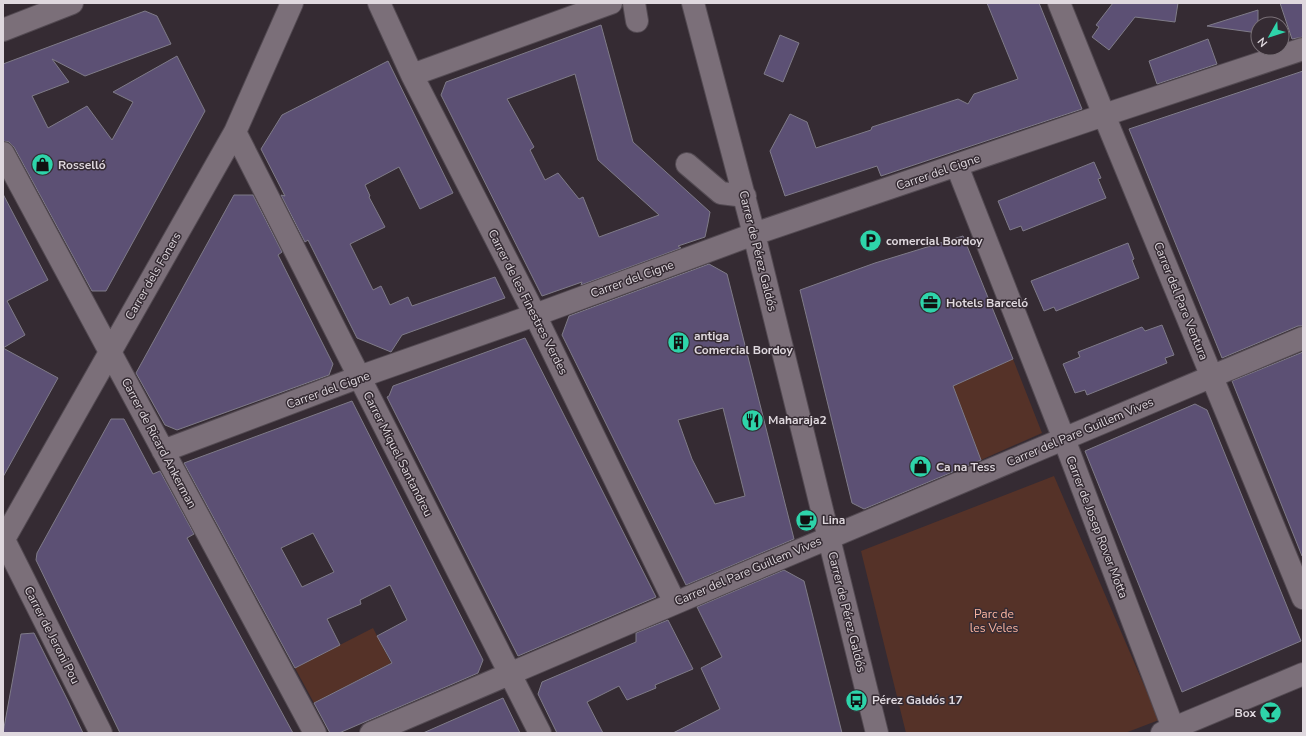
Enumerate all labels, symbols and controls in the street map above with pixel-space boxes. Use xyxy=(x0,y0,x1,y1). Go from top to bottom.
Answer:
north arrow xyxy=(1250,16,1290,56)
text: N xyxy=(1254,34,1271,50)
street label: Carrer del Cigne xyxy=(894,150,982,194)
shop icon: Rosselló xyxy=(29,152,55,178)
place label: Rosselló xyxy=(58,157,106,173)
street label: Carrer de Pérez Galdós xyxy=(735,189,781,313)
street label: Carrer de les Finestres Verdes xyxy=(484,227,572,378)
parking icon: comercial Bordoy xyxy=(858,228,884,254)
street label: Carrer dels Foners xyxy=(121,229,185,323)
place label: comercial Bordoy xyxy=(886,233,983,249)
street label: Carrer del Pare Ventura xyxy=(1150,240,1212,362)
street label: Carrer del Cigne xyxy=(588,256,676,302)
office icon: Hotels Barceló xyxy=(917,290,943,316)
place label: Hotels Barceló xyxy=(946,295,1028,311)
place label: antiga Comercial Bordoy xyxy=(694,328,793,358)
building icon: antiga Comercial Bordoy xyxy=(666,330,692,356)
street label: Carrer del Cigne xyxy=(284,367,372,413)
street label: Carrer de Ricard Ankerman xyxy=(118,375,200,511)
street label: Carrer Miquel Santandreu xyxy=(359,389,437,519)
street label: Carrer del Pare Guillem Vives xyxy=(1004,394,1156,470)
restaurant icon: Maharaja2 xyxy=(739,407,765,433)
place label: Maharaja2 xyxy=(768,412,827,428)
street label: Carrer de Josep Rover Motta xyxy=(1062,453,1132,601)
shop icon: Ca na Tess xyxy=(908,454,934,480)
place label: Ca na Tess xyxy=(936,459,995,475)
cafe icon: Lina xyxy=(794,507,820,533)
place label: Lina xyxy=(822,512,845,528)
street label: Carrer del Pare Guillem Vives xyxy=(672,533,824,609)
street label: Carrer de Pérez Galdós xyxy=(824,550,870,674)
street label: Carrer de Jeroni Pou xyxy=(20,583,84,687)
park label: Parc de les Veles xyxy=(970,606,1018,636)
bus stop icon: Pérez Galdós 17 xyxy=(843,687,869,713)
place label: Pérez Galdós 17 xyxy=(872,692,963,708)
bar icon: Box xyxy=(1258,700,1284,726)
place label: Box xyxy=(1234,705,1256,721)

